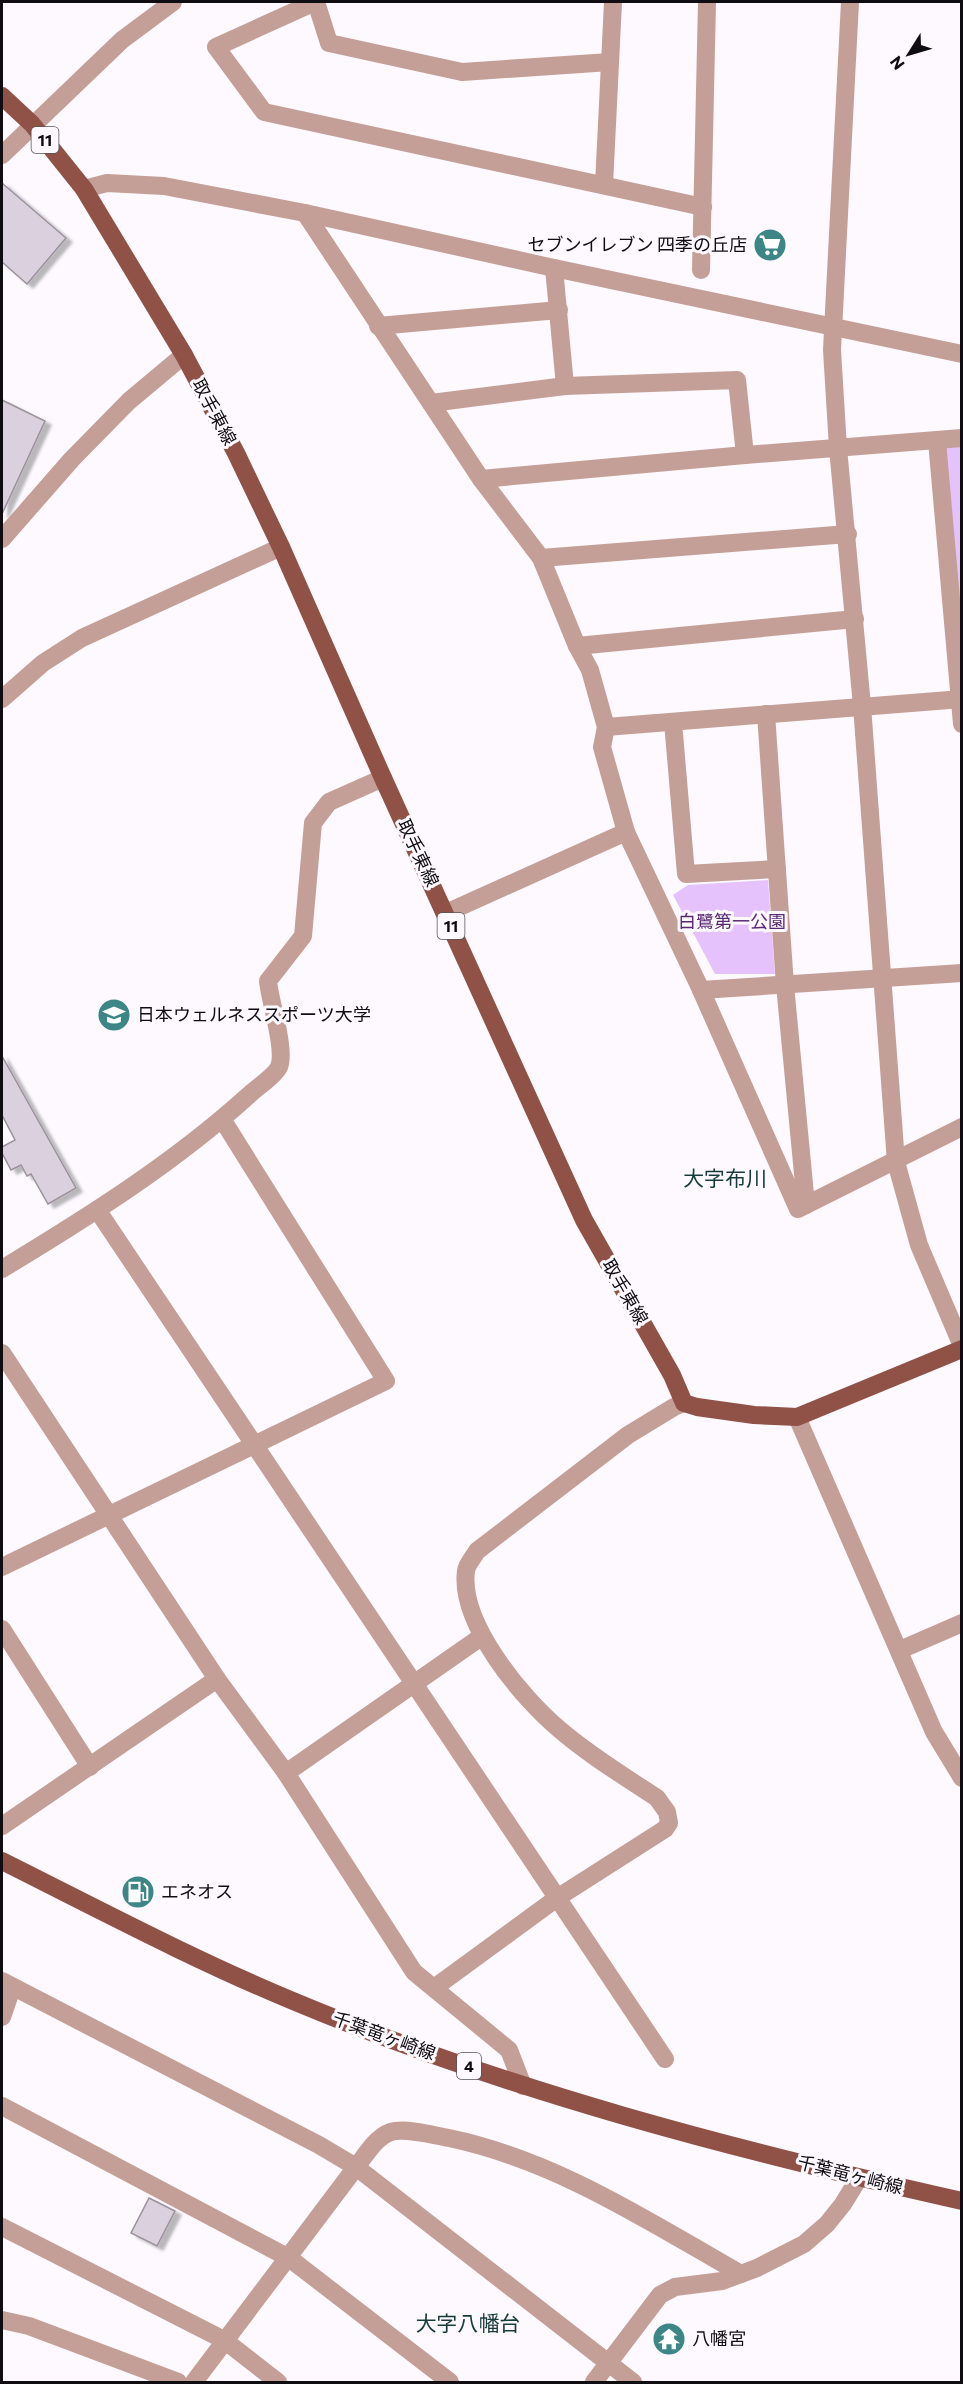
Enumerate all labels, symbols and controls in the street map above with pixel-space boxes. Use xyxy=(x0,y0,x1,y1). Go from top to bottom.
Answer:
north arrow xyxy=(879,24,939,84)
text: N xyxy=(885,53,908,74)
road number: 11 xyxy=(32,127,58,153)
supermarket icon: セブンイレブン 四季の丘店 xyxy=(752,227,788,263)
place label: セブンイレブン 四季の丘店 xyxy=(528,233,747,255)
street label: 取手東線 xyxy=(188,375,241,448)
street label: 取手東線 xyxy=(394,815,444,890)
park label: 白鷺第一公園 xyxy=(678,910,786,932)
road number: 11 xyxy=(438,913,464,939)
school or university icon: 日本ウェルネススポーツ大学 xyxy=(96,997,132,1033)
place label: 日本ウェルネススポーツ大学 xyxy=(137,1003,371,1025)
district label: 大字布川 xyxy=(683,1165,767,1190)
street label: 取手東線 xyxy=(598,1255,653,1328)
fuel station icon: エネオス xyxy=(120,1874,156,1910)
place label: エネオス xyxy=(161,1880,233,1902)
street label: 千葉竜ヶ崎線 xyxy=(330,2006,439,2064)
road number: 4 xyxy=(457,2053,481,2079)
street label: 千葉竜ヶ崎線 xyxy=(795,2150,905,2198)
district label: 大字八幡台 xyxy=(416,2310,521,2335)
temple icon: 八幡宮 xyxy=(651,2321,687,2357)
place label: 八幡宮 xyxy=(692,2327,746,2349)

